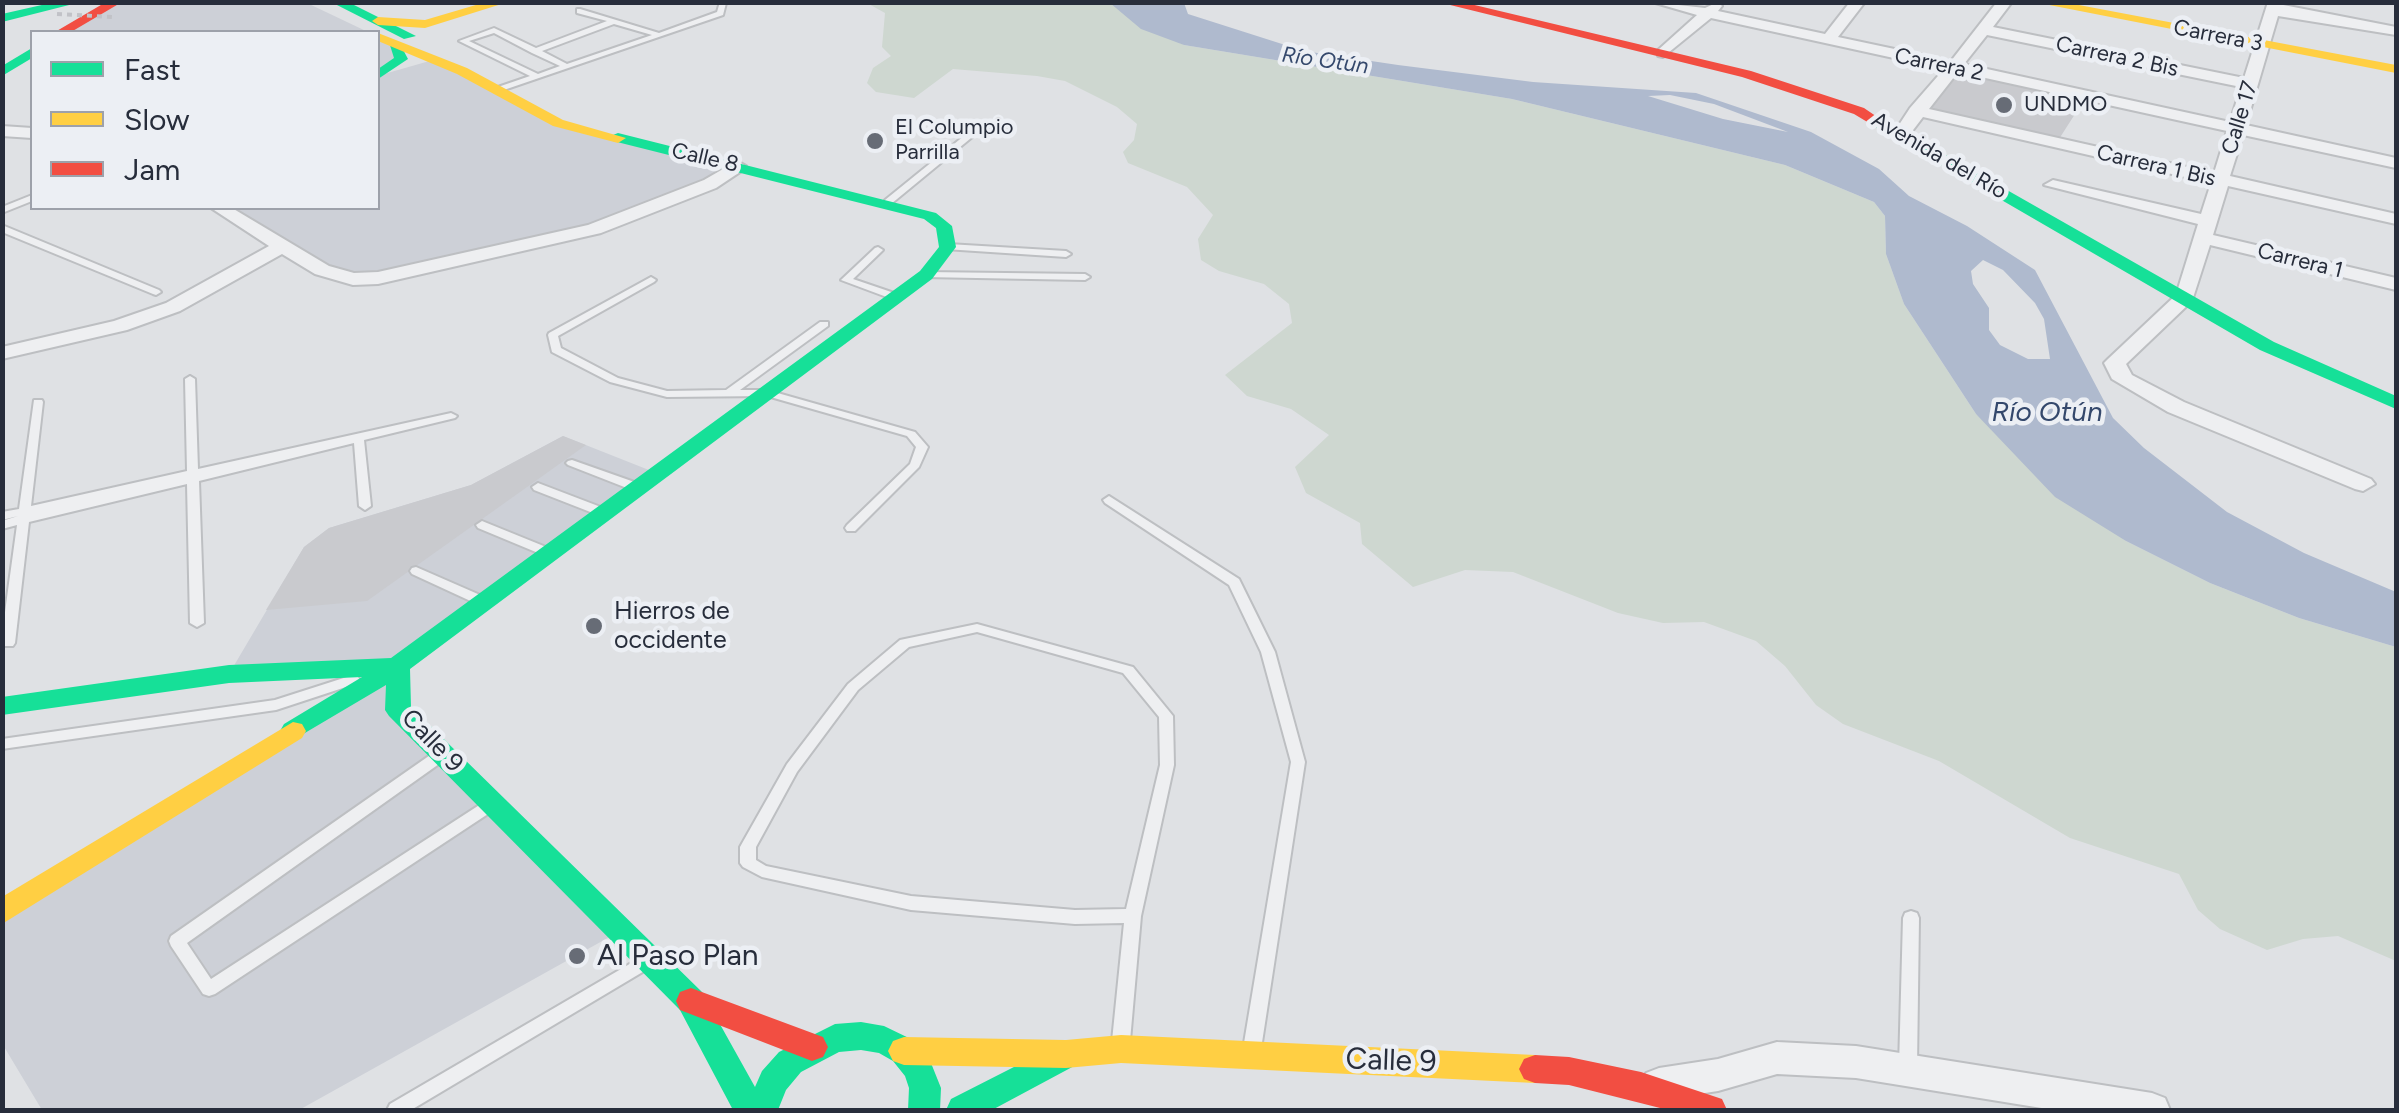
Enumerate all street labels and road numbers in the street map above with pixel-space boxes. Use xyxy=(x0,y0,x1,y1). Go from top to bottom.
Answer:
street label: Carrera 3 xyxy=(2171,14,2265,58)
street label: Carrera 2 Bis xyxy=(2053,31,2181,83)
street label: Carrera 2 xyxy=(1892,43,1986,87)
street label: Calle 17 xyxy=(2216,78,2264,158)
street label: Avenida del Río xyxy=(1867,107,2011,205)
street label: Calle 8 xyxy=(669,138,741,178)
street label: Carrera 1 Bis xyxy=(2094,139,2218,193)
street label: Carrera 1 xyxy=(2255,238,2345,284)
street label: Calle 9 xyxy=(395,703,469,779)
street label: Calle 9 xyxy=(1345,1041,1437,1081)

